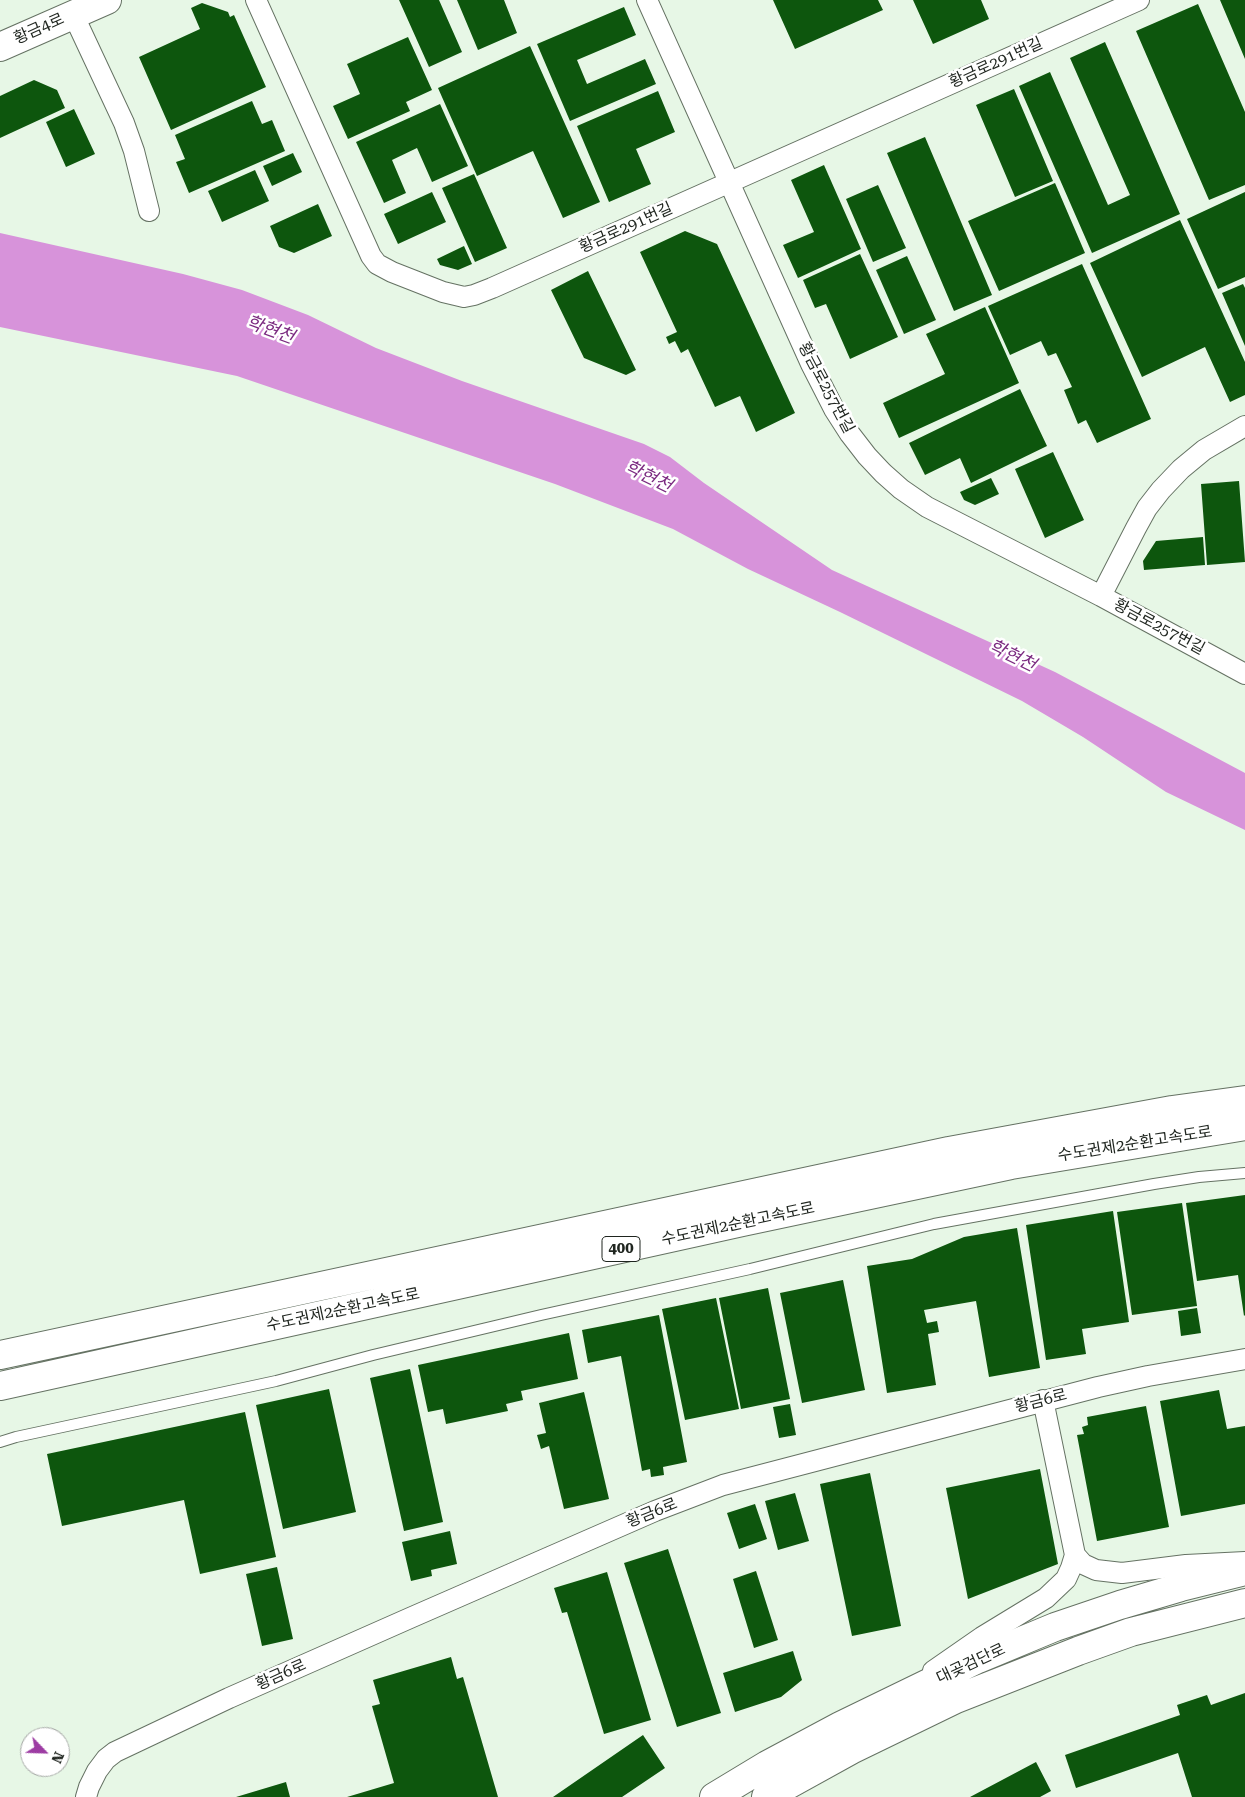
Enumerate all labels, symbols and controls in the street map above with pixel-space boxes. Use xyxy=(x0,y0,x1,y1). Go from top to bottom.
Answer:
street label: 황금4로 xyxy=(11,9,67,49)
street label: 황금로291번길 xyxy=(946,34,1046,92)
street label: 황금로291번길 xyxy=(576,199,676,257)
water label: 학현천 xyxy=(243,311,297,349)
street label: 황금로257번길 xyxy=(794,339,858,437)
water label: 학현천 xyxy=(621,456,675,498)
street label: 황금로257번길 xyxy=(1110,595,1208,659)
water label: 학현천 xyxy=(985,635,1039,677)
street label: 수도권제2순환고속도로 xyxy=(1056,1122,1214,1166)
street label: 수도권제2순환고속도로 xyxy=(660,1198,816,1250)
road number: 400 xyxy=(602,1236,640,1262)
street label: 수도권제2순환고속도로 xyxy=(265,1284,421,1336)
street label: 황금6로 xyxy=(1013,1385,1069,1417)
street label: 황금6로 xyxy=(624,1494,680,1532)
street label: 대곶검단로 xyxy=(934,1640,1008,1688)
street label: 황금6로 xyxy=(253,1655,309,1695)
north arrow xyxy=(20,1727,70,1777)
text: N xyxy=(48,1750,67,1766)

